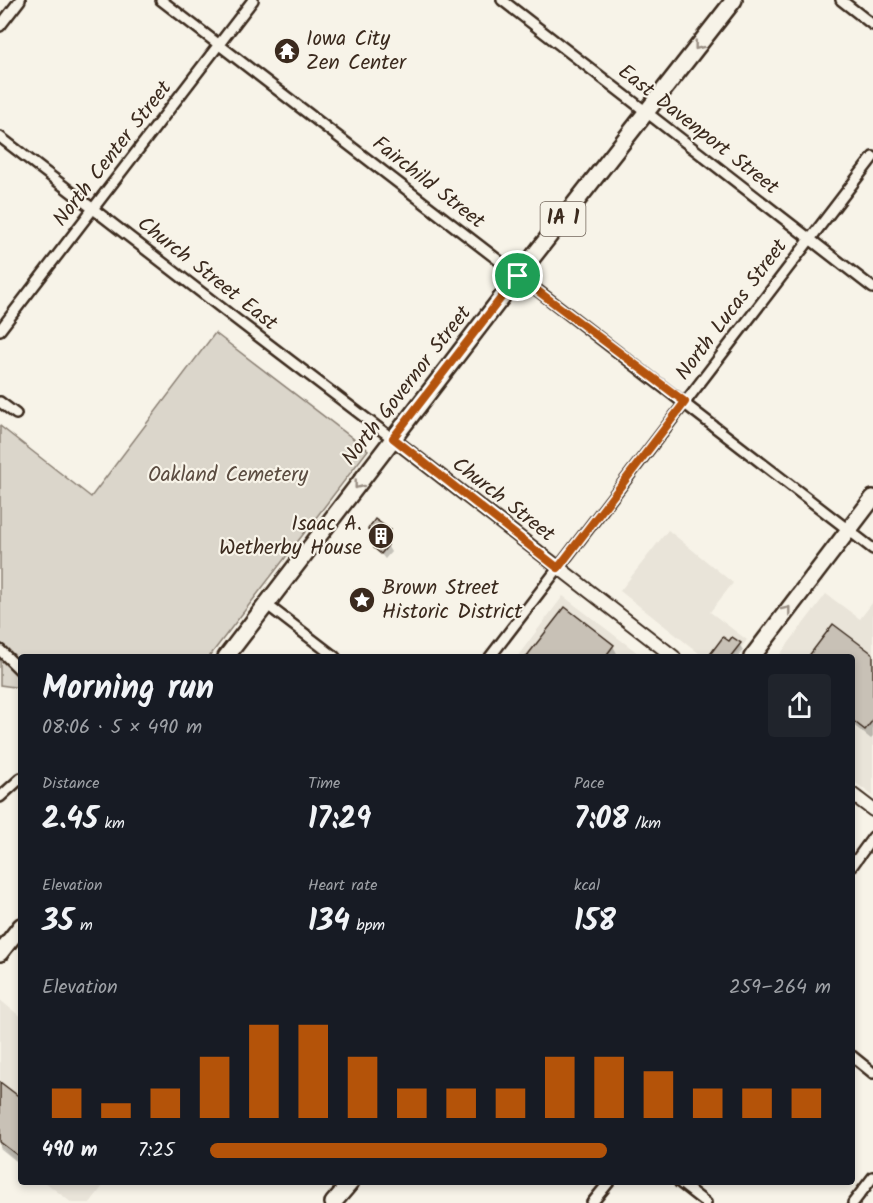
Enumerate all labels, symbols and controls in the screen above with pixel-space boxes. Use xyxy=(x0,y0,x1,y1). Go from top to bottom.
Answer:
place label: Iowa City Zen Center xyxy=(306,23,407,80)
temple icon: Iowa City Zen Center xyxy=(272,36,302,66)
one-way arrow xyxy=(694,40,705,51)
street label: East Davenport Street xyxy=(610,56,786,204)
street label: North Center Street xyxy=(45,73,181,234)
street label: Fairchild Street xyxy=(364,128,492,238)
road number: IA 1 xyxy=(540,202,586,236)
street label: Church Street East xyxy=(130,208,285,340)
street label: North Lucas Street xyxy=(668,232,797,388)
pin xyxy=(492,250,543,301)
icon: arrive xyxy=(501,259,534,292)
street label: North Governor Street xyxy=(334,298,481,473)
street label: Church Street xyxy=(444,449,562,551)
park label: Oakland Cemetery xyxy=(148,459,308,492)
one-way arrow xyxy=(354,478,365,489)
place label: Isaac A. Wetherby House xyxy=(219,508,363,565)
building icon: Isaac A. Wetherby House xyxy=(366,521,396,551)
place label: Brown Street Historic District xyxy=(382,572,523,629)
place icon: Brown Street Historic District xyxy=(347,585,377,615)
one-way arrow xyxy=(780,606,791,617)
text: Morning run xyxy=(42,663,214,716)
button: share xyxy=(768,674,831,737)
text: 08:06 · 5 × 490 m xyxy=(42,712,202,744)
text: Distance xyxy=(42,771,100,796)
text: Time xyxy=(308,771,340,796)
text: Pace xyxy=(574,771,605,796)
text: 2.45 xyxy=(42,796,98,844)
text: 17:29 xyxy=(308,796,371,844)
text: 7:08 xyxy=(574,796,629,844)
text: km xyxy=(98,811,125,836)
text: /km xyxy=(629,811,661,836)
text: Elevation xyxy=(42,873,103,898)
text: Heart rate xyxy=(308,873,378,898)
text: kcal xyxy=(574,873,600,898)
text: 35 xyxy=(42,898,74,946)
text: 134 xyxy=(308,898,350,946)
text: 158 xyxy=(574,898,616,946)
text: m xyxy=(74,913,93,938)
text: bpm xyxy=(350,913,385,938)
text: Elevation xyxy=(42,972,118,1004)
text: 259–264 m xyxy=(729,972,831,1004)
text: 490 m xyxy=(42,1135,97,1167)
text: 7:25 xyxy=(138,1135,175,1167)

